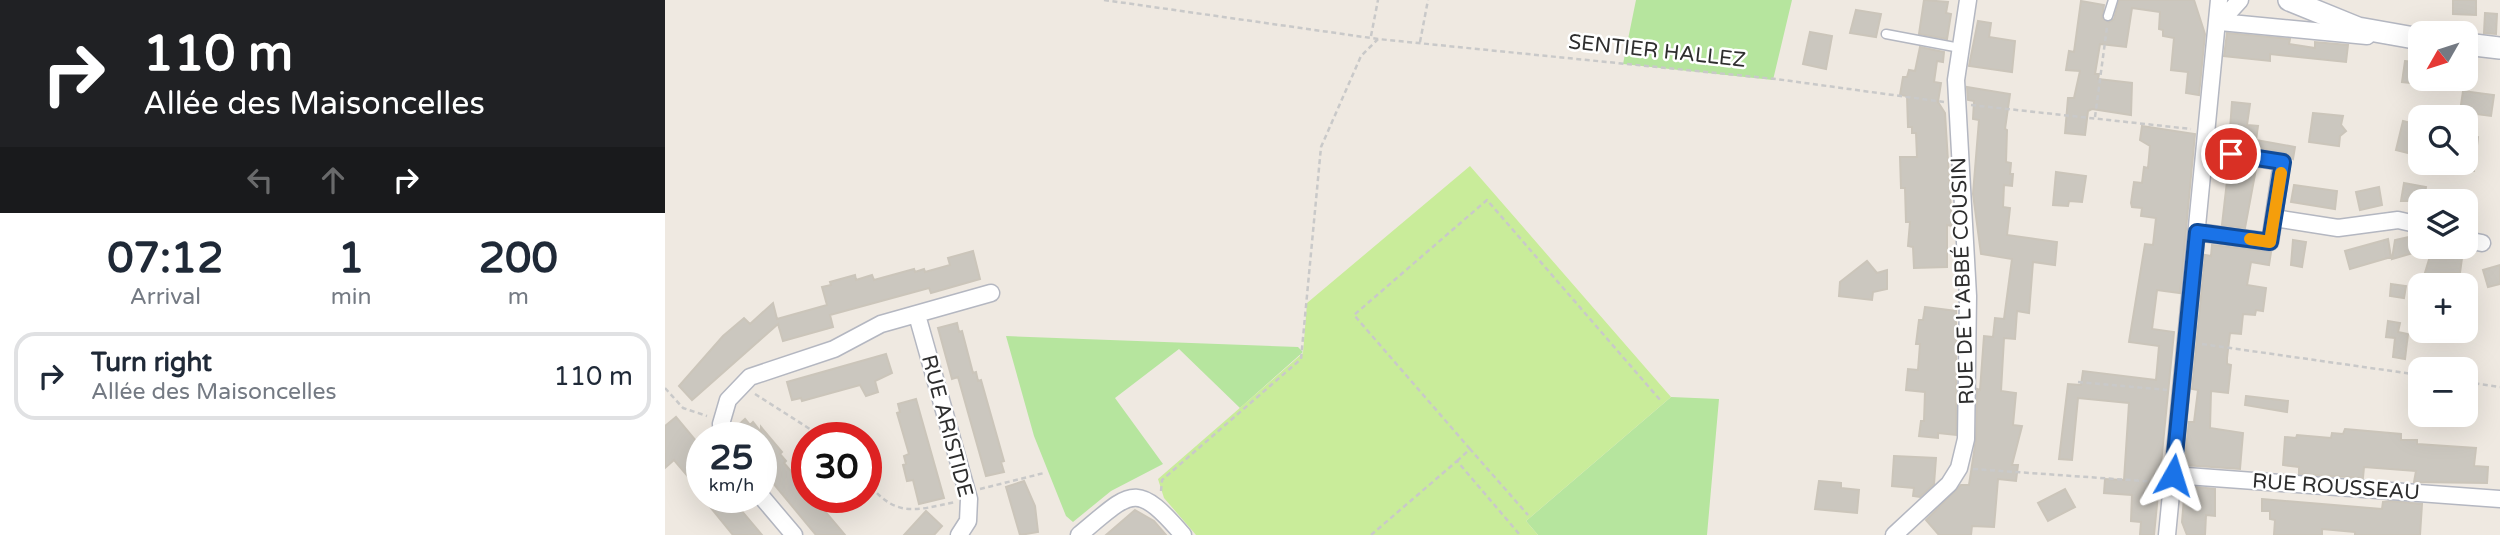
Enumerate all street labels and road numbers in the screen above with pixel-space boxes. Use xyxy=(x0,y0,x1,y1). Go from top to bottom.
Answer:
street label: SENTIER HALLEZ xyxy=(1567,29,1747,73)
street label: RUE DE L'ABBÉ COUSIN xyxy=(1946,157,1980,405)
street label: RUE ARISTIDE xyxy=(916,352,978,500)
street label: RUE ROUSSEAU xyxy=(2251,469,2421,505)

